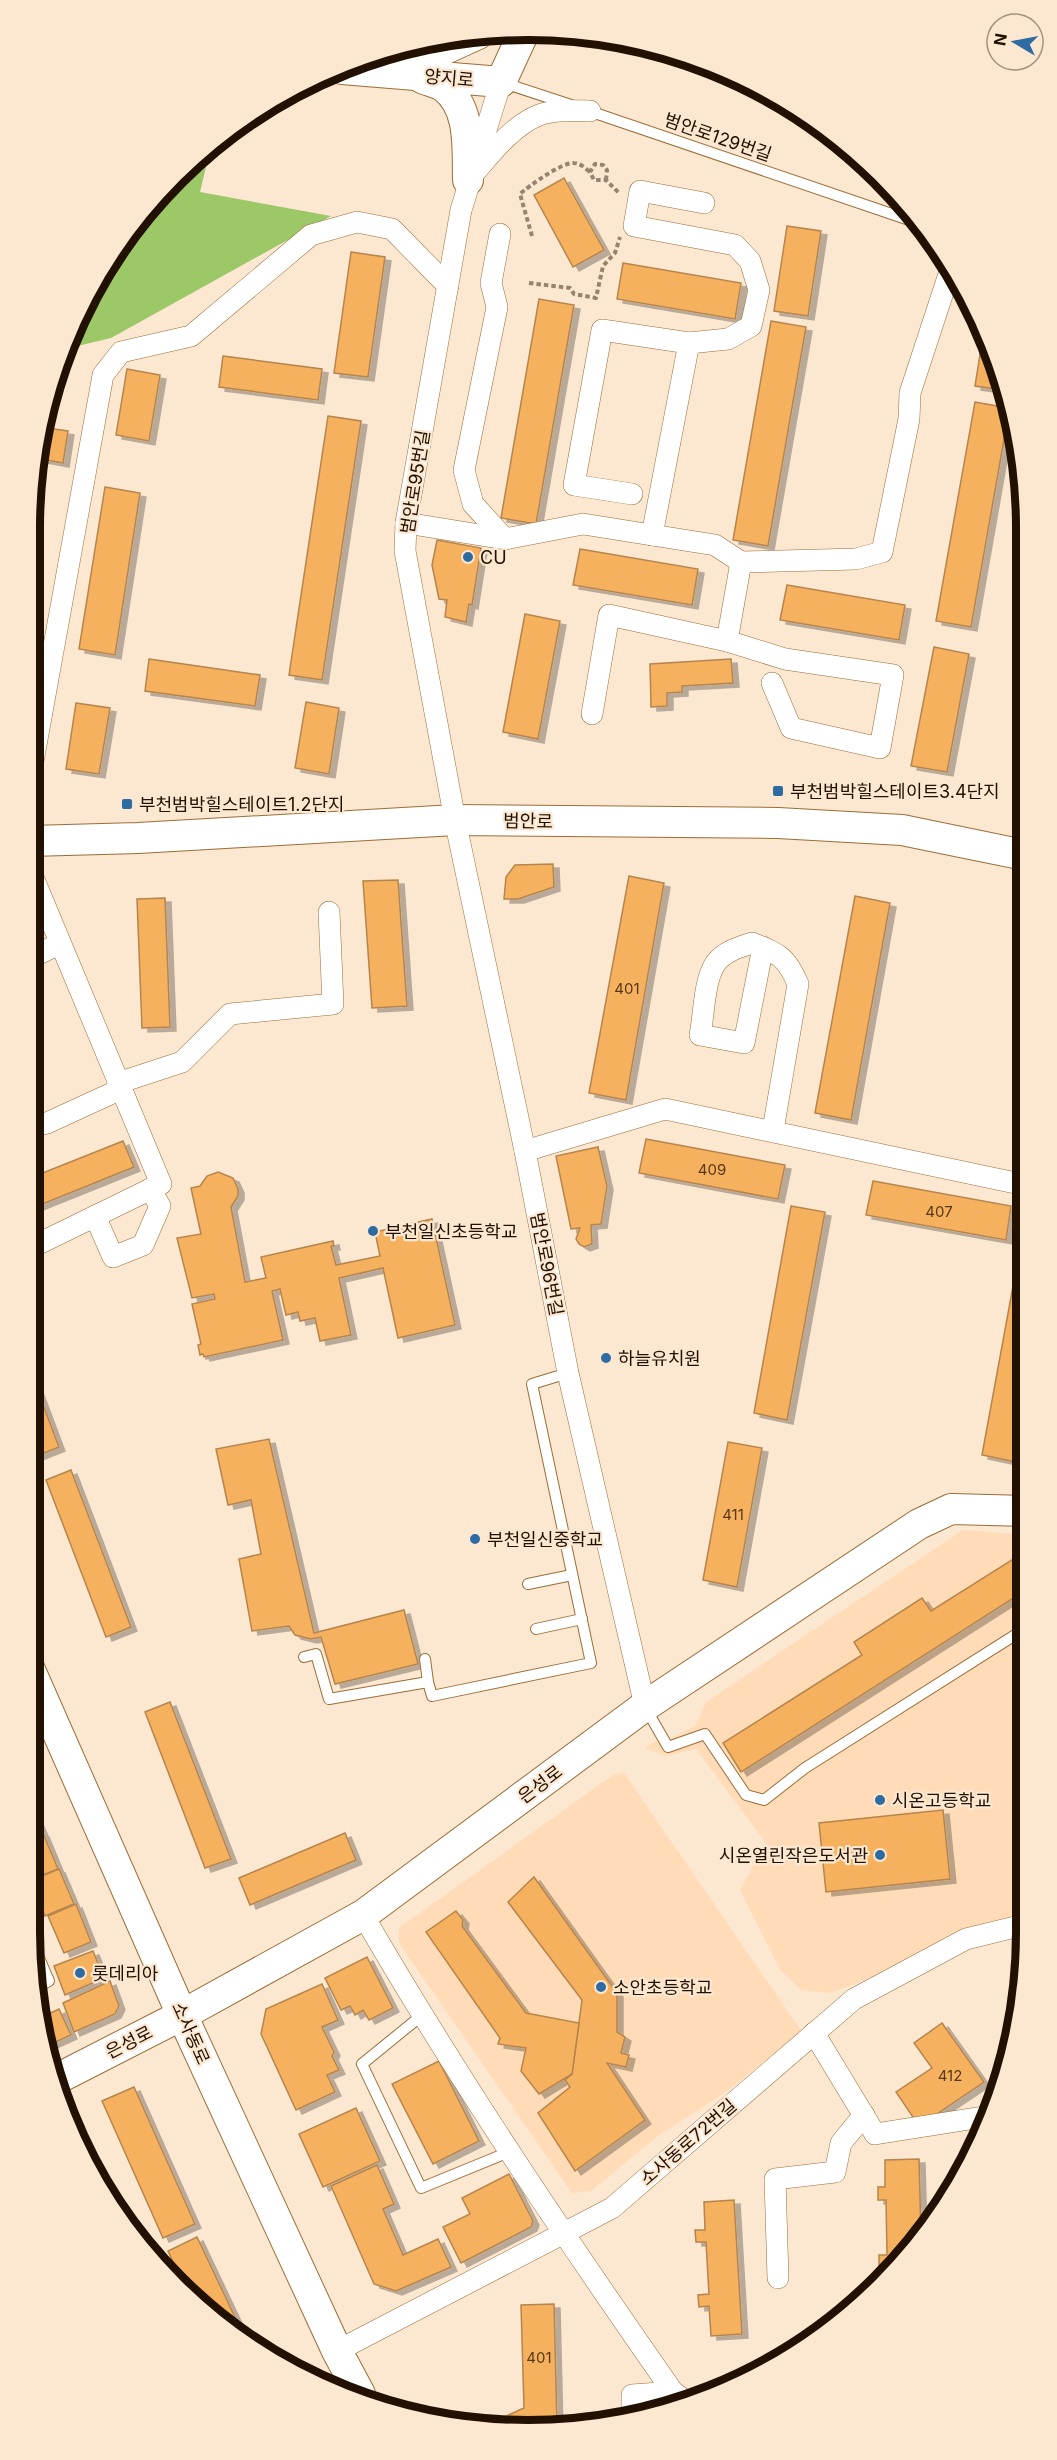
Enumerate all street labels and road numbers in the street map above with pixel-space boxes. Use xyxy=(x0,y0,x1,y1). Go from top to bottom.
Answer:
street label: 양지로 xyxy=(423,65,475,91)
street label: 범안로129번길 xyxy=(662,109,774,165)
street label: 범안로95번길 xyxy=(396,429,434,535)
street label: 범안로 xyxy=(503,810,553,832)
street label: 범안로96번길 xyxy=(527,1210,567,1318)
street label: 은성로 xyxy=(514,1761,566,1807)
street label: 소사동로 xyxy=(168,1998,214,2068)
street label: 은성로 xyxy=(102,2021,156,2063)
street label: 소사동로72번길 xyxy=(636,2095,740,2189)

